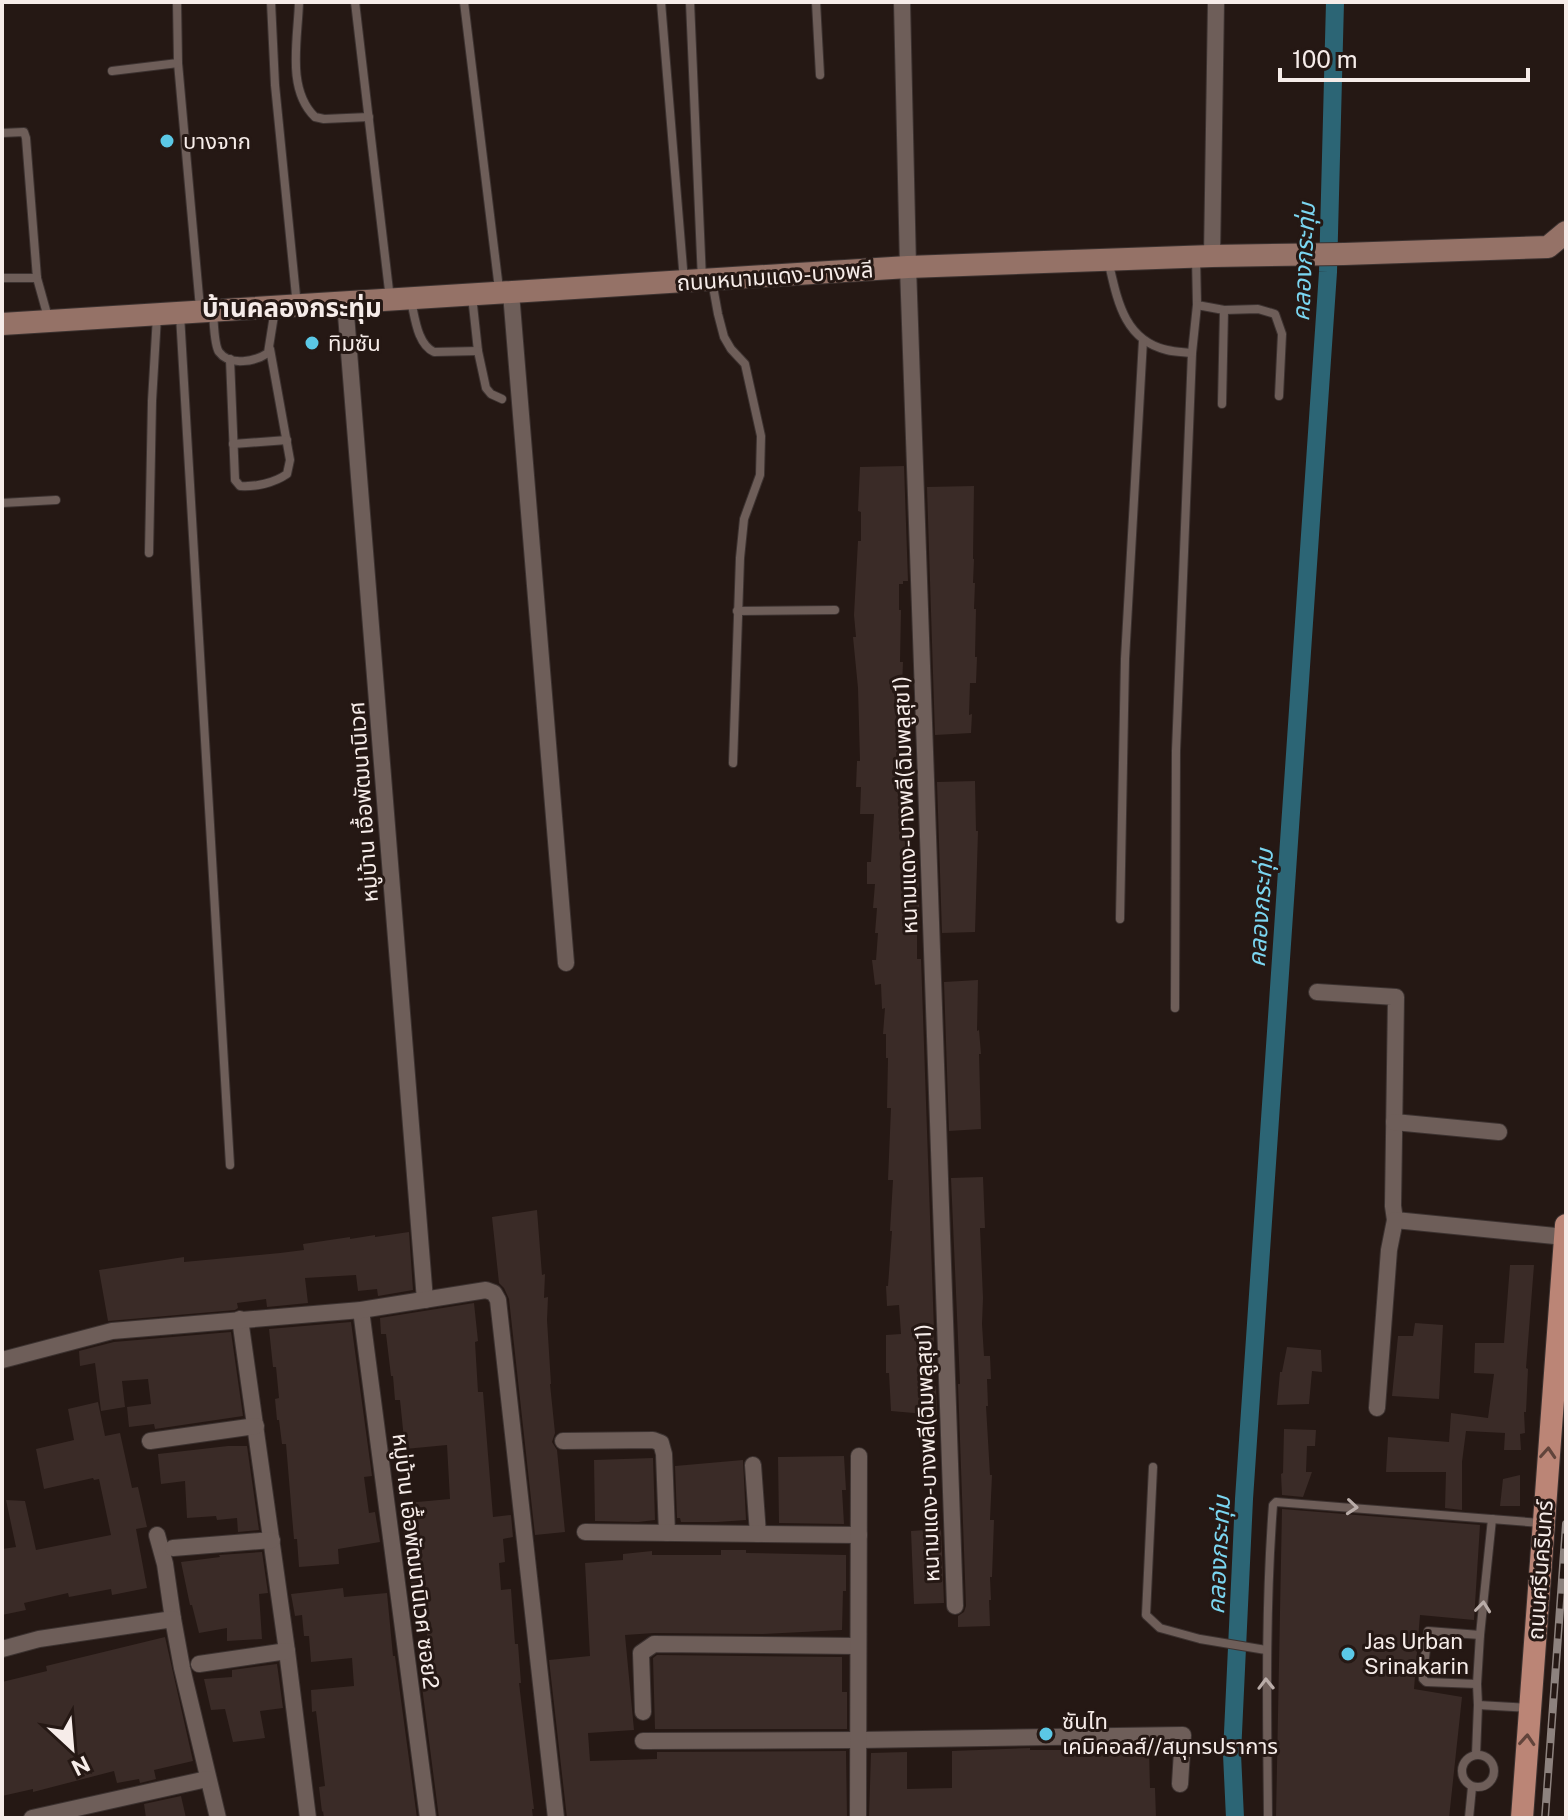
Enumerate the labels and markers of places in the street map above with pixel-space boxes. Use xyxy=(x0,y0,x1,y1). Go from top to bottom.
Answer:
place label: บางจาก xyxy=(183,128,251,154)
marker: บางจาก xyxy=(158,132,176,150)
place label: ทิมซัน xyxy=(328,330,381,356)
marker: ทิมซัน xyxy=(303,334,321,352)
place label: Jas Urban Srinakarin xyxy=(1364,1628,1469,1679)
marker: Jas Urban Srinakarin xyxy=(1339,1645,1357,1663)
place label: ซันไท เคมิคอลส์//สมุทรปราการ xyxy=(1062,1708,1278,1760)
marker: ซันไท เคมิคอลส์//สมุทรปราการ xyxy=(1037,1725,1055,1743)

